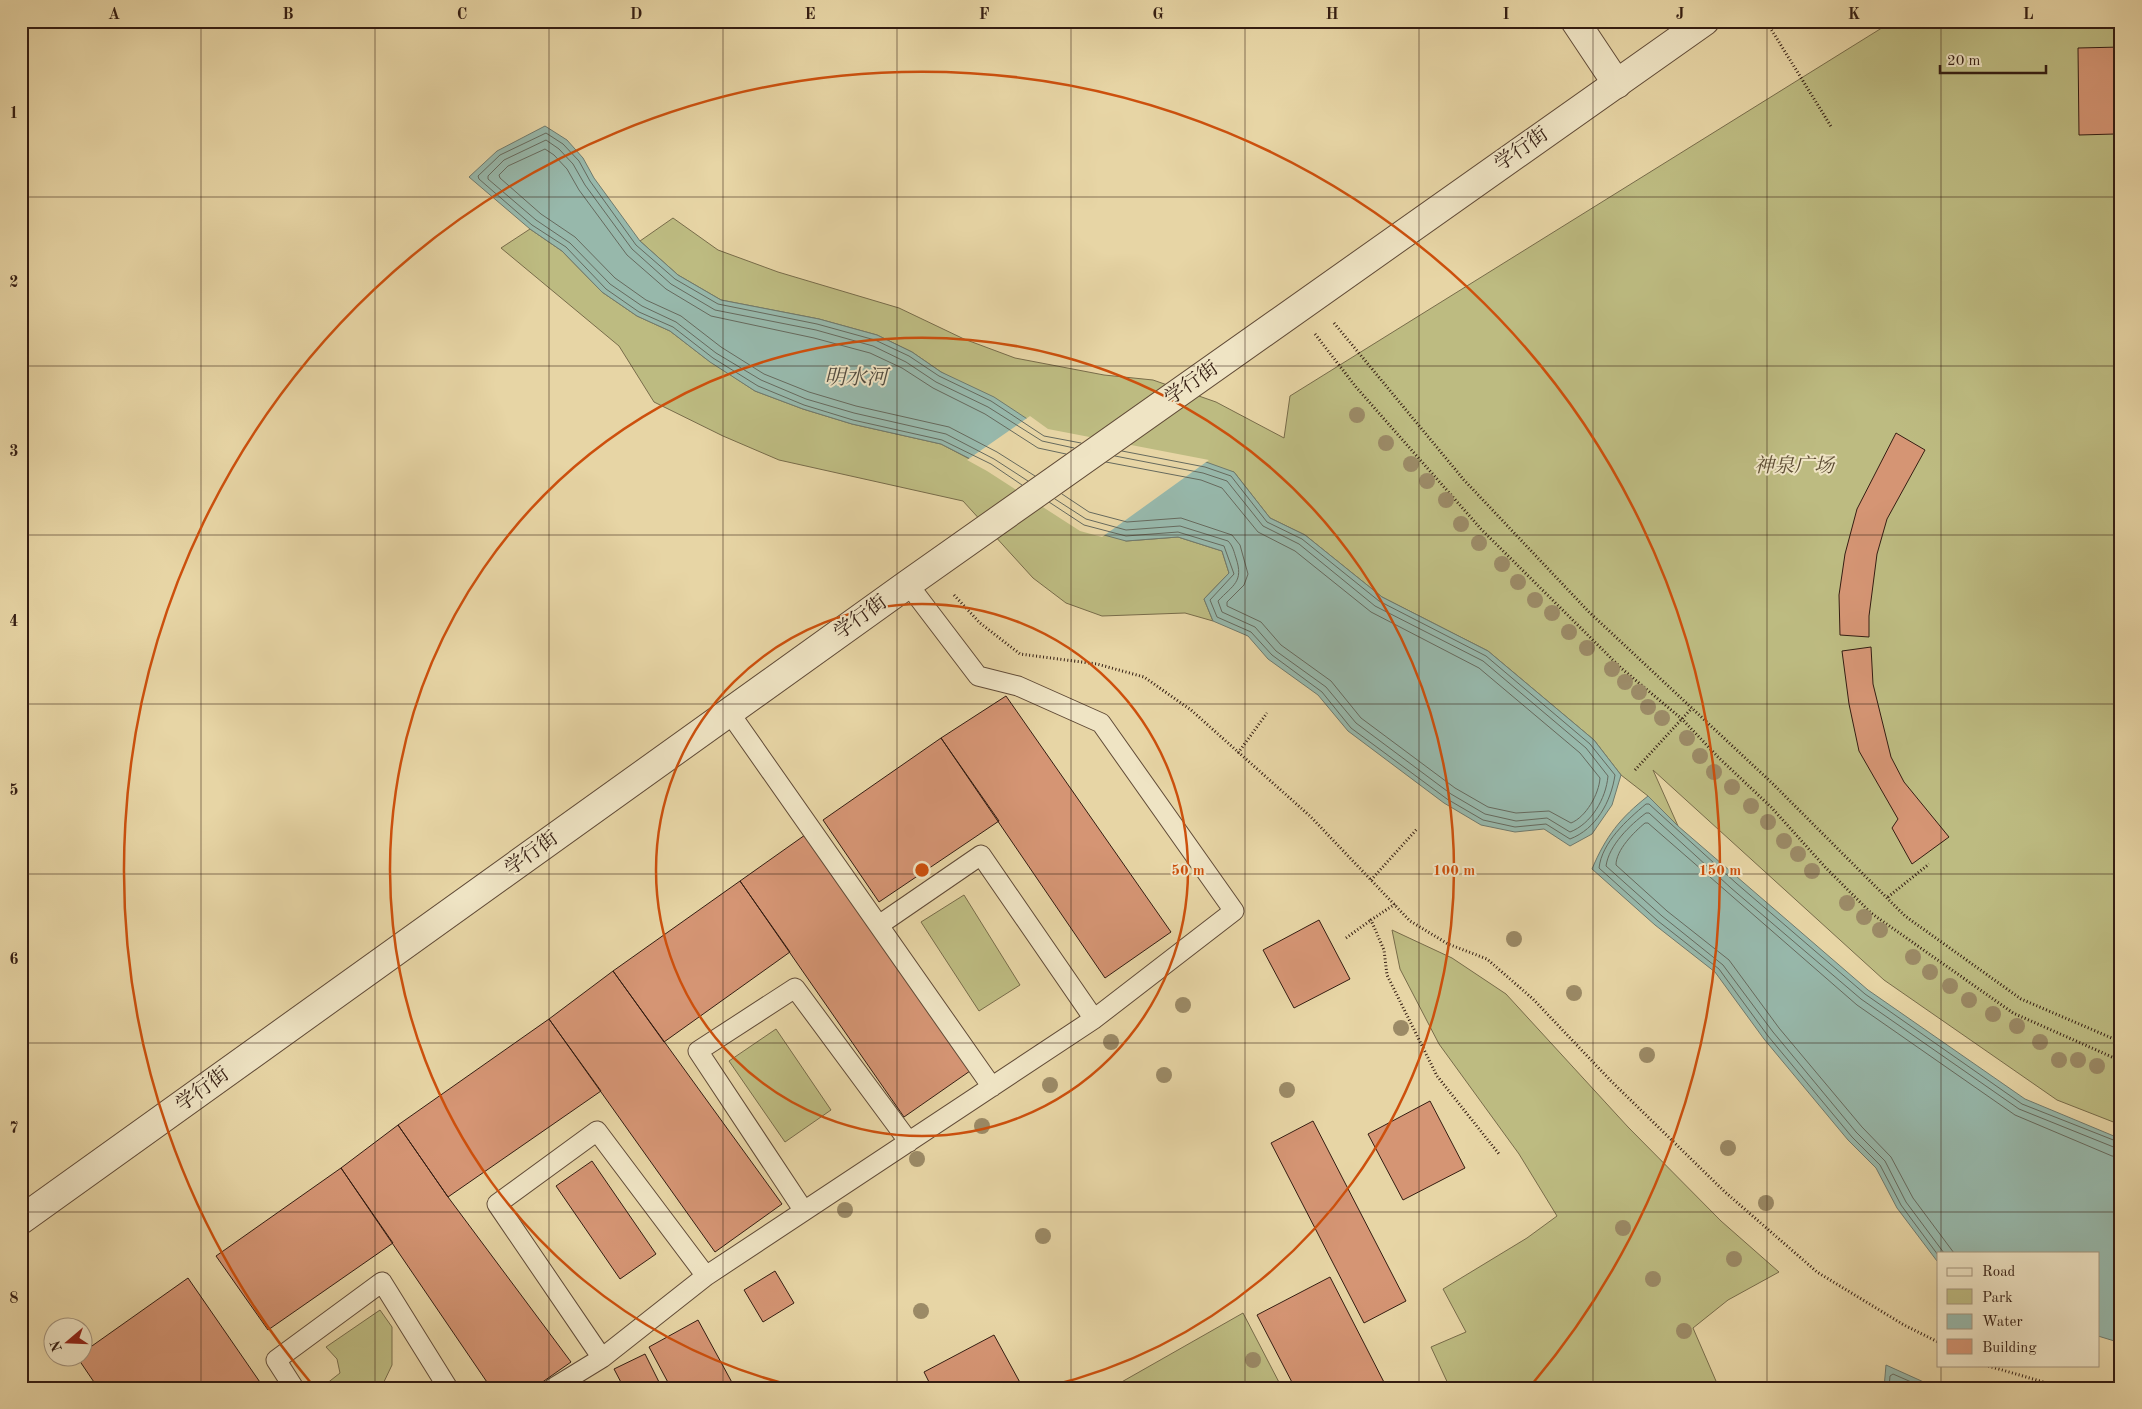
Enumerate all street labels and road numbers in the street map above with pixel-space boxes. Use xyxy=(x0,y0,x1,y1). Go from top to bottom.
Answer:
street label: 学行街 xyxy=(1491,123,1552,175)
street label: 学行街 xyxy=(1161,357,1222,409)
street label: 学行街 xyxy=(830,591,891,644)
street label: 学行街 xyxy=(501,827,562,880)
street label: 学行街 xyxy=(172,1063,233,1116)

